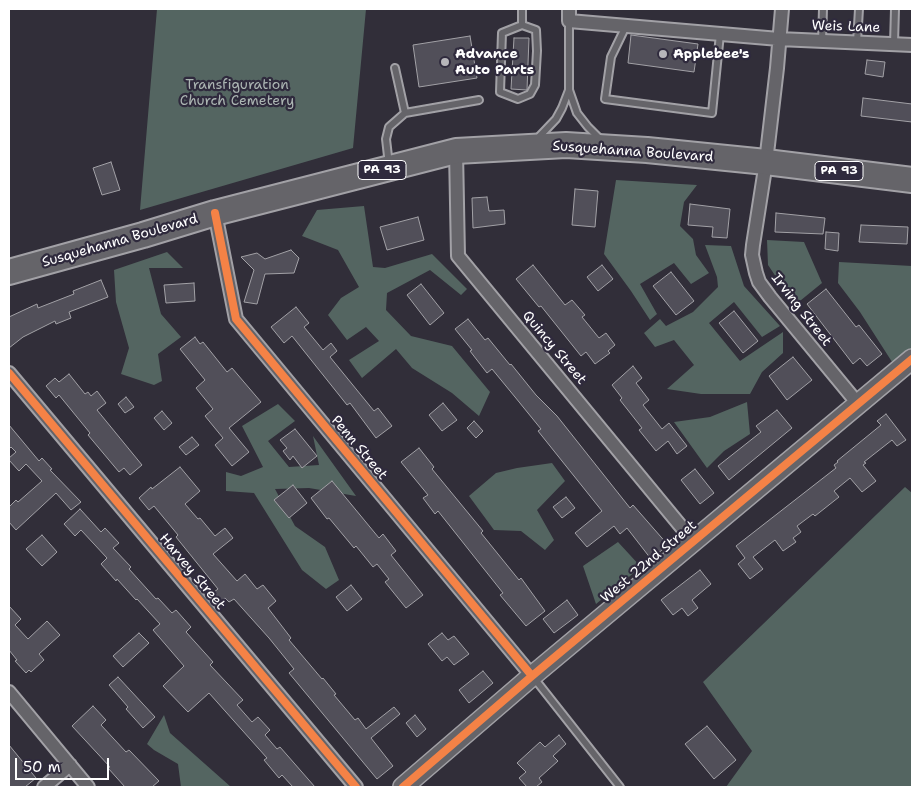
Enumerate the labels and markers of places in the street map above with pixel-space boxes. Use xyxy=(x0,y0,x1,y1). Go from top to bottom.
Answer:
place label: Advance Auto Parts xyxy=(455,46,534,78)
place label: Applebee's xyxy=(673,46,749,62)
marker: Applebee's xyxy=(657,48,669,60)
marker: Advance Auto Parts xyxy=(439,56,451,68)

